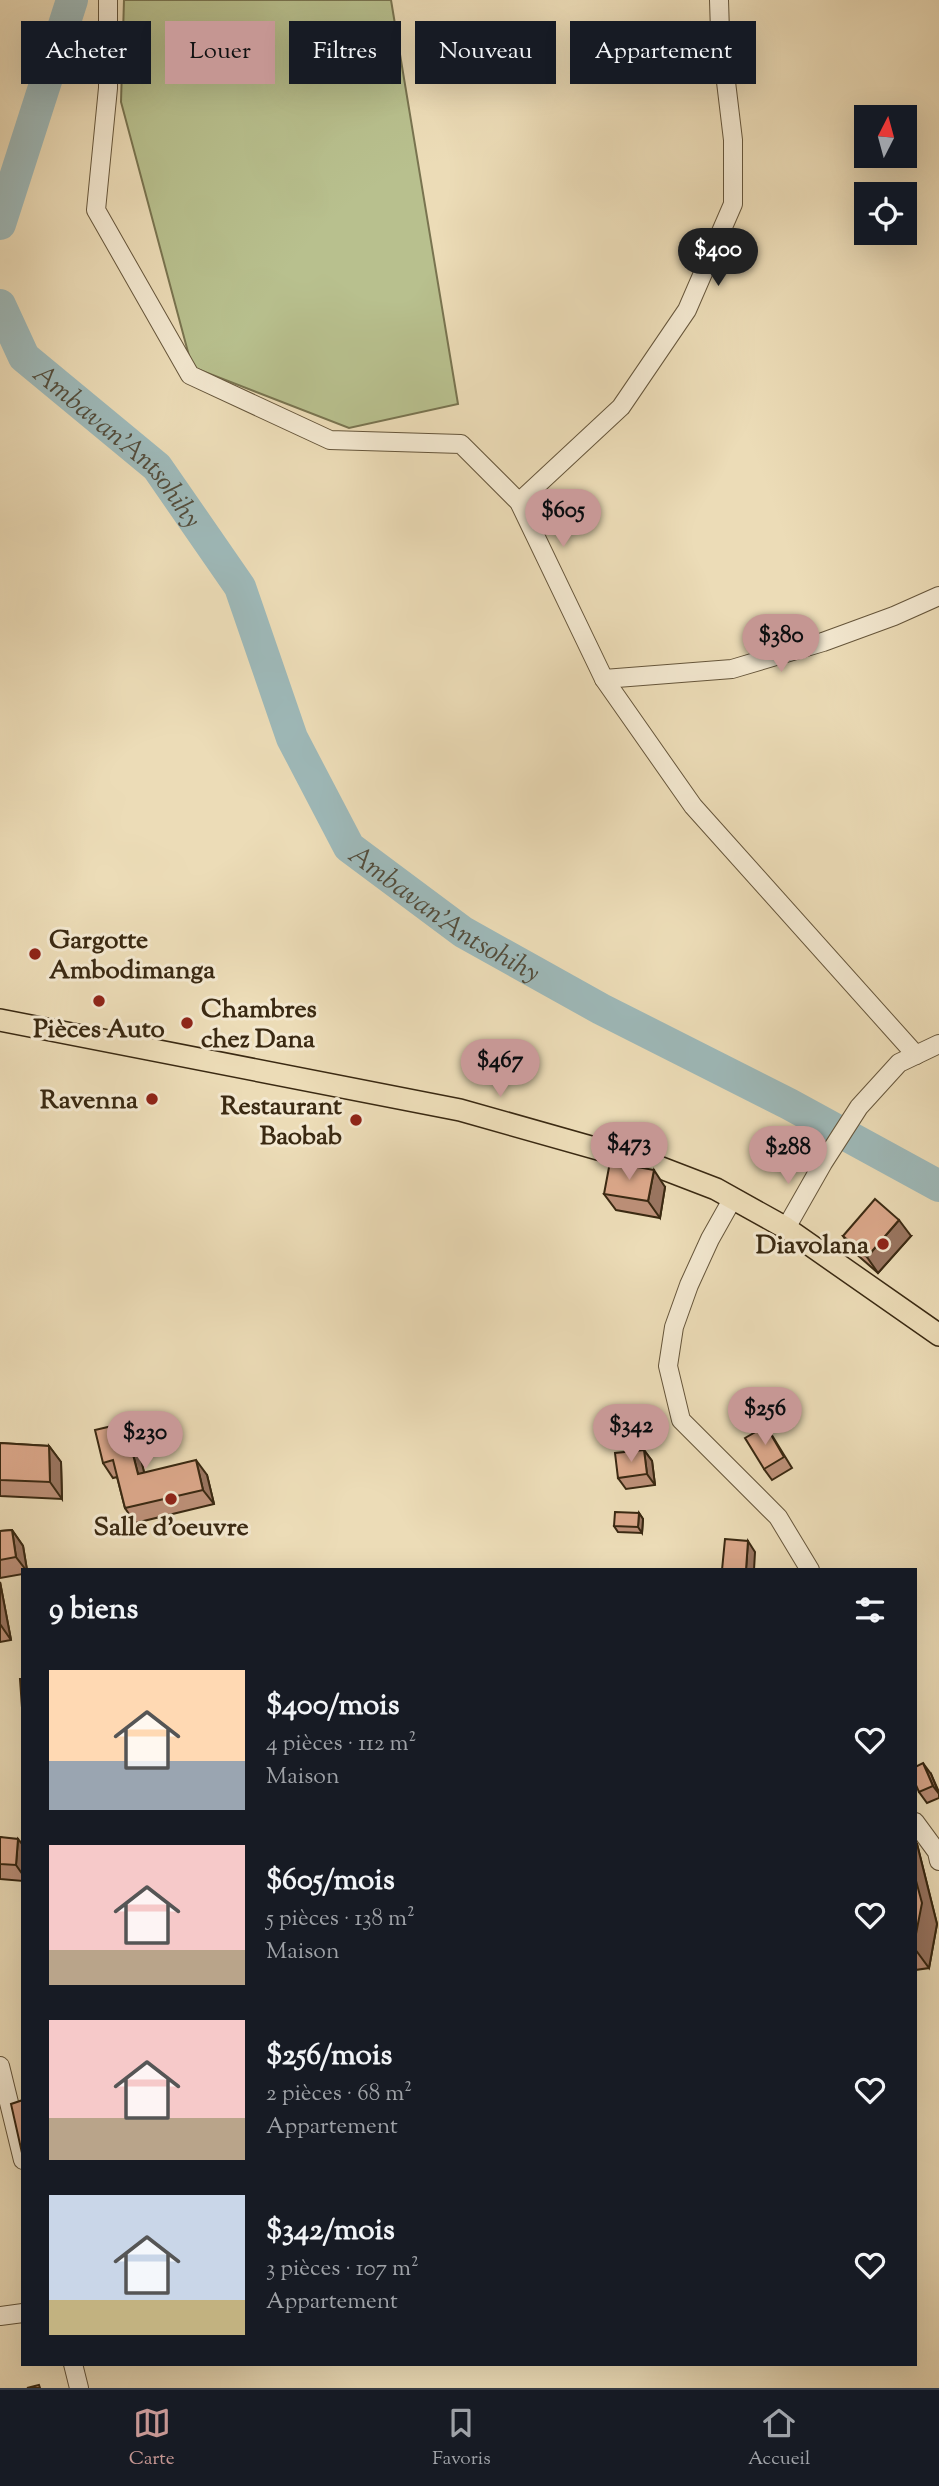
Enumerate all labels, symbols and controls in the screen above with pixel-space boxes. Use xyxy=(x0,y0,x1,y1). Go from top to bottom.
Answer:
chip: Acheter xyxy=(21,21,151,84)
chip: Louer xyxy=(165,21,275,84)
chip: Filtres xyxy=(289,21,401,84)
chip: Nouveau xyxy=(415,21,556,84)
chip: Appartement xyxy=(570,21,756,84)
north arrow xyxy=(854,105,917,168)
map controls xyxy=(854,105,917,245)
button: locate xyxy=(854,182,917,245)
pin: $400 xyxy=(677,229,759,288)
text: $400 xyxy=(694,234,742,267)
water label: Ambavan'Antsohihy xyxy=(23,355,210,537)
pin: $605 xyxy=(522,490,604,549)
text: $605 xyxy=(541,495,585,528)
pin: $380 xyxy=(740,614,822,674)
text: $380 xyxy=(758,620,804,653)
water label: Ambavan'Antsohihy xyxy=(339,836,547,994)
place label: Gargotte Ambodimanga xyxy=(49,923,215,990)
marker: Gargotte Ambodimanga xyxy=(27,946,43,962)
place label: Chambres chez Dana xyxy=(201,992,317,1059)
marker: Pièces Auto xyxy=(91,993,107,1009)
place label: Pièces Auto xyxy=(33,1012,165,1049)
marker: Chambres chez Dana xyxy=(179,1015,195,1031)
pin: $467 xyxy=(459,1040,541,1099)
text: $467 xyxy=(477,1045,523,1078)
place label: Ravenna xyxy=(40,1083,138,1120)
place label: Restaurant Baobab xyxy=(221,1089,342,1156)
marker: Ravenna xyxy=(144,1091,160,1107)
marker: Restaurant Baobab xyxy=(348,1112,364,1128)
pin: $473 xyxy=(588,1122,670,1182)
pin: $288 xyxy=(747,1126,829,1186)
text: $473 xyxy=(607,1128,651,1161)
text: $288 xyxy=(765,1132,811,1165)
place label: Diavolana xyxy=(756,1228,869,1265)
marker: Diavolana xyxy=(875,1236,891,1252)
pin: $256 xyxy=(724,1388,806,1447)
text: $256 xyxy=(744,1393,786,1426)
pin: $342 xyxy=(590,1404,672,1464)
text: $342 xyxy=(609,1410,653,1443)
pin: $230 xyxy=(104,1412,186,1471)
text: $230 xyxy=(123,1417,167,1450)
marker: Salle d'oeuvre xyxy=(163,1491,179,1507)
place label: Salle d'oeuvre xyxy=(93,1510,249,1547)
text: 9 biens xyxy=(49,1589,138,1632)
icon: filters xyxy=(851,1591,889,1629)
text: $400/mois xyxy=(266,1685,400,1728)
icon: home xyxy=(105,1698,189,1782)
icon: heart xyxy=(851,1721,889,1759)
text: 4 pièces · 112 m² xyxy=(266,1728,416,1761)
text: Maison xyxy=(266,1761,340,1794)
text: $605/mois xyxy=(266,1860,395,1903)
icon: home xyxy=(105,1873,189,1957)
icon: heart xyxy=(851,1896,889,1934)
text: 5 pièces · 138 m² xyxy=(266,1903,415,1936)
text: Maison xyxy=(266,1936,340,1969)
text: $256/mois xyxy=(266,2035,392,2078)
icon: home xyxy=(105,2048,189,2132)
icon: heart xyxy=(851,2071,889,2109)
text: 2 pièces · 68 m² xyxy=(266,2078,412,2111)
text: Appartement xyxy=(266,2111,398,2144)
text: $342/mois xyxy=(266,2210,395,2253)
icon: home xyxy=(105,2223,189,2307)
icon: heart xyxy=(851,2246,889,2284)
text: 3 pièces · 107 m² xyxy=(266,2253,419,2286)
text: Appartement xyxy=(266,2286,398,2319)
tab: Carte xyxy=(129,2404,175,2473)
tab: Favoris xyxy=(432,2404,491,2473)
tab: Accueil xyxy=(748,2404,810,2473)

